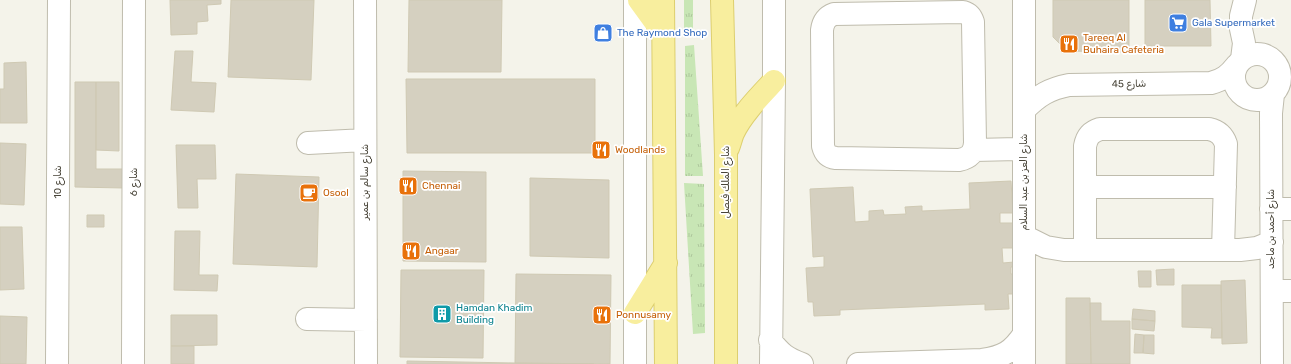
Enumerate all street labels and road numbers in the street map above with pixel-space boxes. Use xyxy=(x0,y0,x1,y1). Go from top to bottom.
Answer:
street label: شارع 45 xyxy=(1112,78,1146,91)
street label: شارع العز بن عبد السلام xyxy=(1018,134,1031,230)
street label: شارع سالم بن عمير xyxy=(359,144,372,221)
street label: شارع الملك فيصل xyxy=(720,146,733,218)
street label: شارع 10 xyxy=(52,165,65,199)
street label: شارع 6 xyxy=(128,168,141,196)
street label: شارع أحمد بن ماجد xyxy=(1265,189,1278,269)

